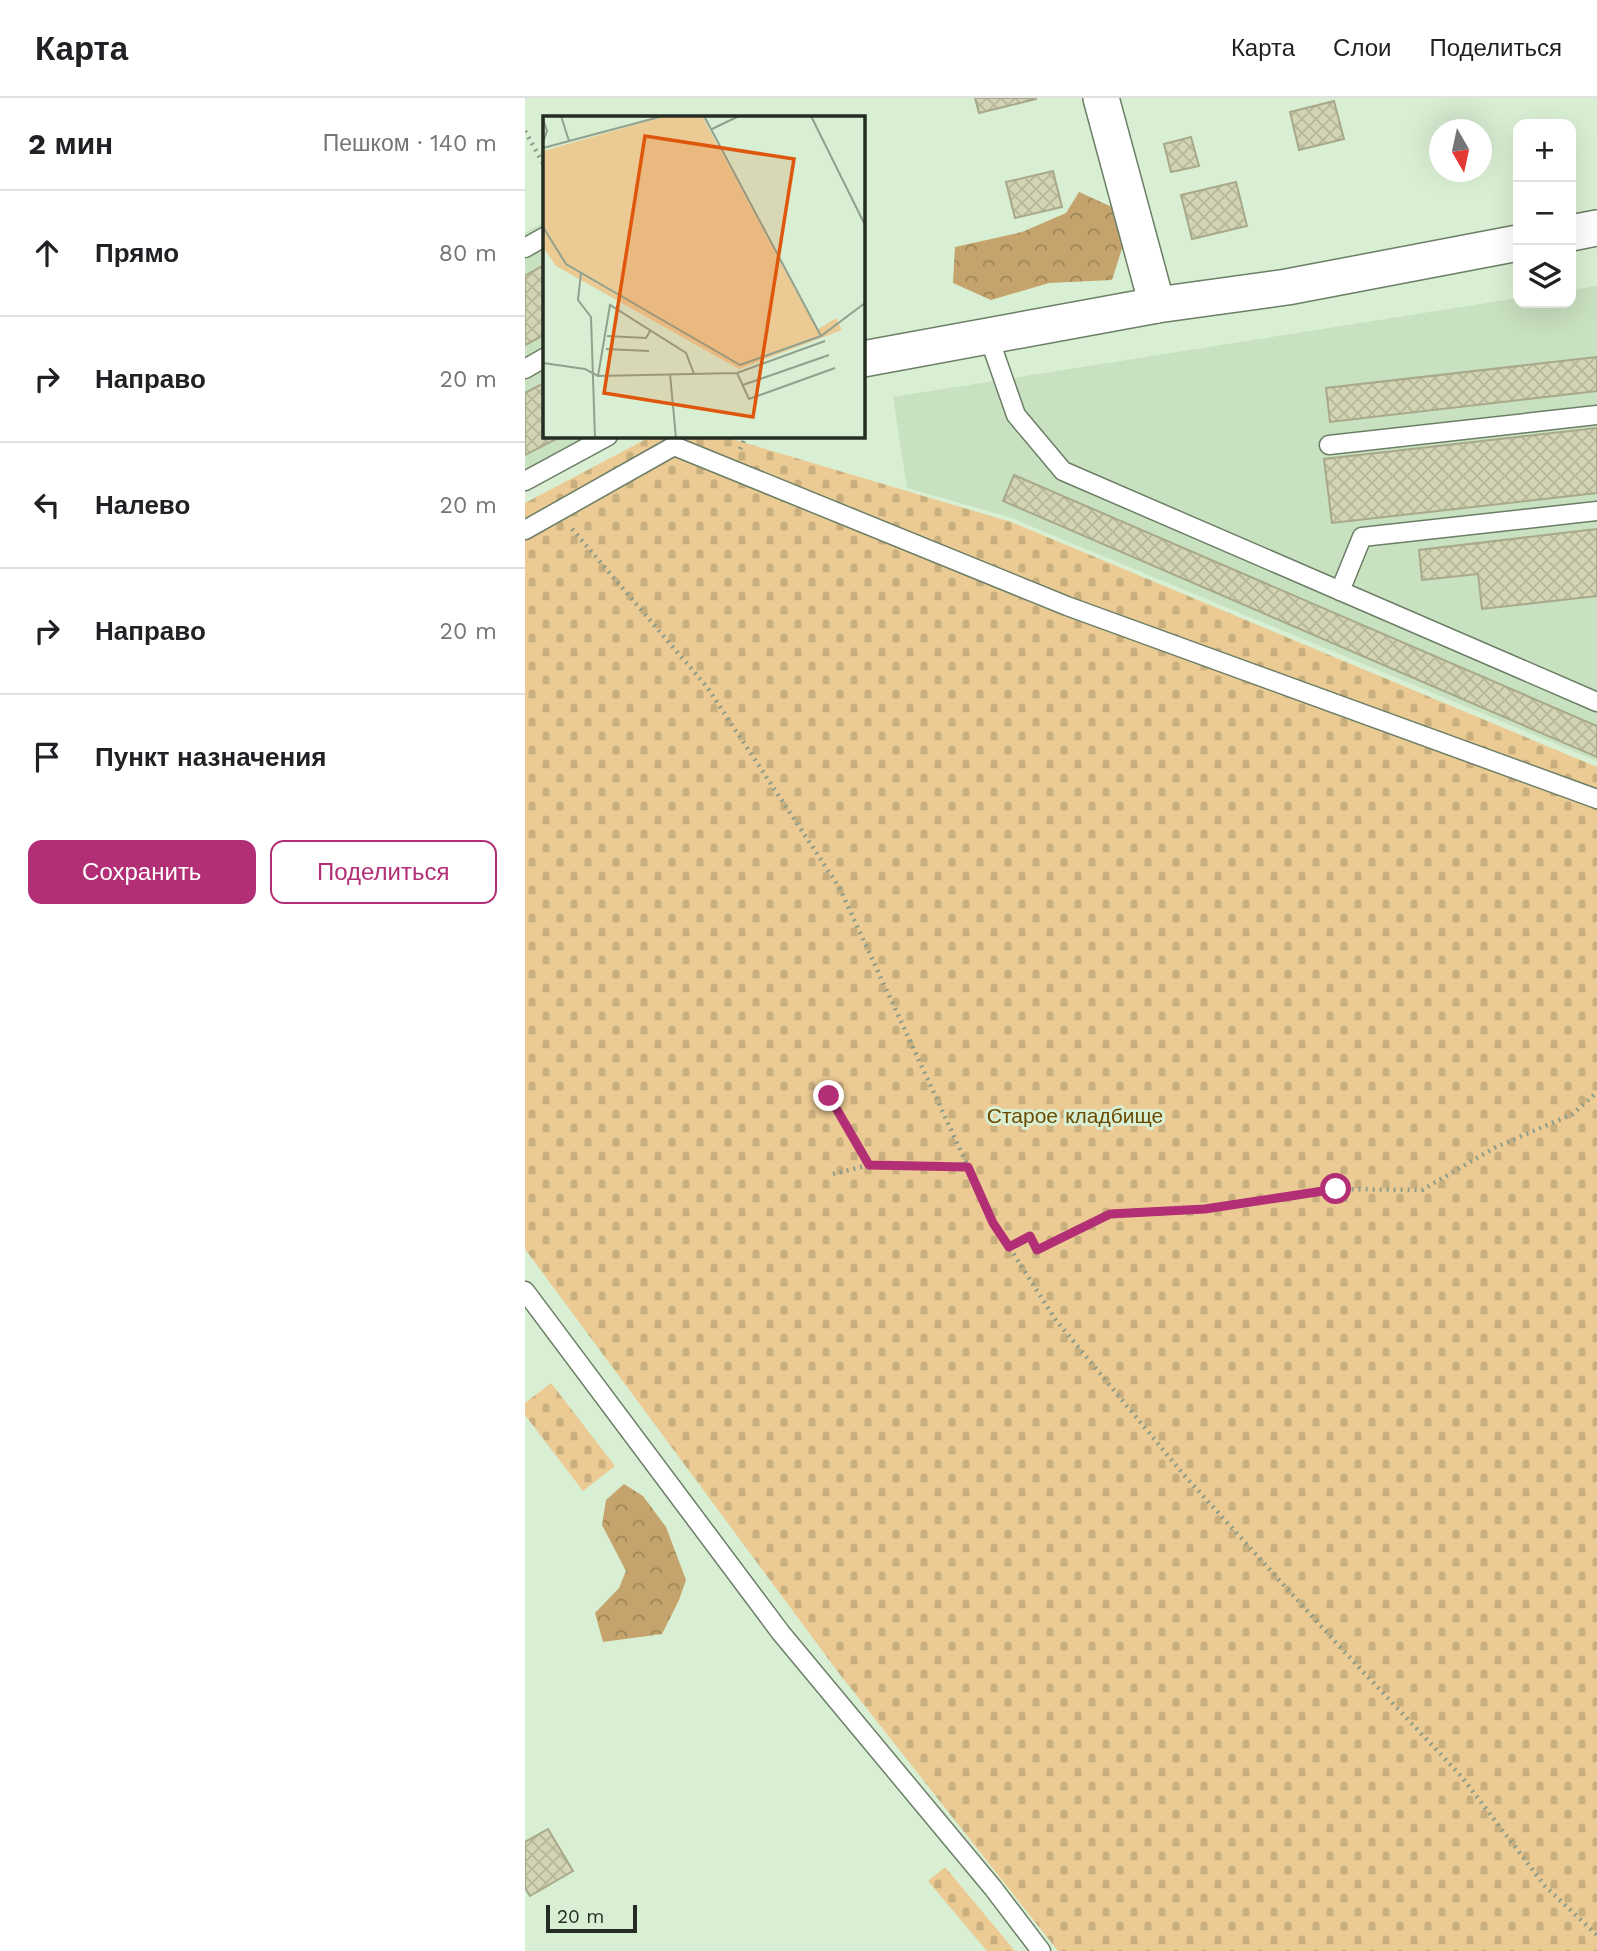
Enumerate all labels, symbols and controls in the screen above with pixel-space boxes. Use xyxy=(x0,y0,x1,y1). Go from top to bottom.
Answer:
text: Карта xyxy=(35,29,128,68)
text: Карта xyxy=(1231,34,1295,62)
text: Слои xyxy=(1333,34,1391,62)
text: Поделиться xyxy=(1429,34,1562,62)
inset map xyxy=(543,116,865,438)
north arrow xyxy=(1429,119,1492,182)
map controls xyxy=(1513,119,1576,308)
button: + xyxy=(1513,119,1576,182)
text: 2 мин xyxy=(28,126,113,161)
text: Пешком · 140 m xyxy=(323,130,497,157)
button: − xyxy=(1513,182,1576,245)
icon: ahead xyxy=(28,234,66,272)
text: Прямо xyxy=(95,238,179,268)
text: 80 m xyxy=(439,240,497,267)
button: layers xyxy=(1513,245,1576,308)
icon: right xyxy=(28,360,66,398)
text: Направо xyxy=(95,364,206,394)
text: 20 m xyxy=(440,366,497,393)
icon: left xyxy=(28,486,66,524)
text: Налево xyxy=(95,490,190,520)
text: 20 m xyxy=(440,492,497,519)
icon: right xyxy=(28,612,66,650)
text: Направо xyxy=(95,616,206,646)
text: 20 m xyxy=(440,618,497,645)
icon: arrive xyxy=(28,738,66,776)
text: Пункт назначения xyxy=(95,742,326,772)
button: Сохранить xyxy=(28,840,256,904)
button: Поделиться xyxy=(270,840,497,904)
route end xyxy=(813,1080,844,1111)
park label: Старое кладбище xyxy=(987,1103,1163,1128)
route start xyxy=(1320,1173,1351,1204)
scale bar xyxy=(546,1902,637,1934)
text: 20 m xyxy=(557,1905,604,1928)

